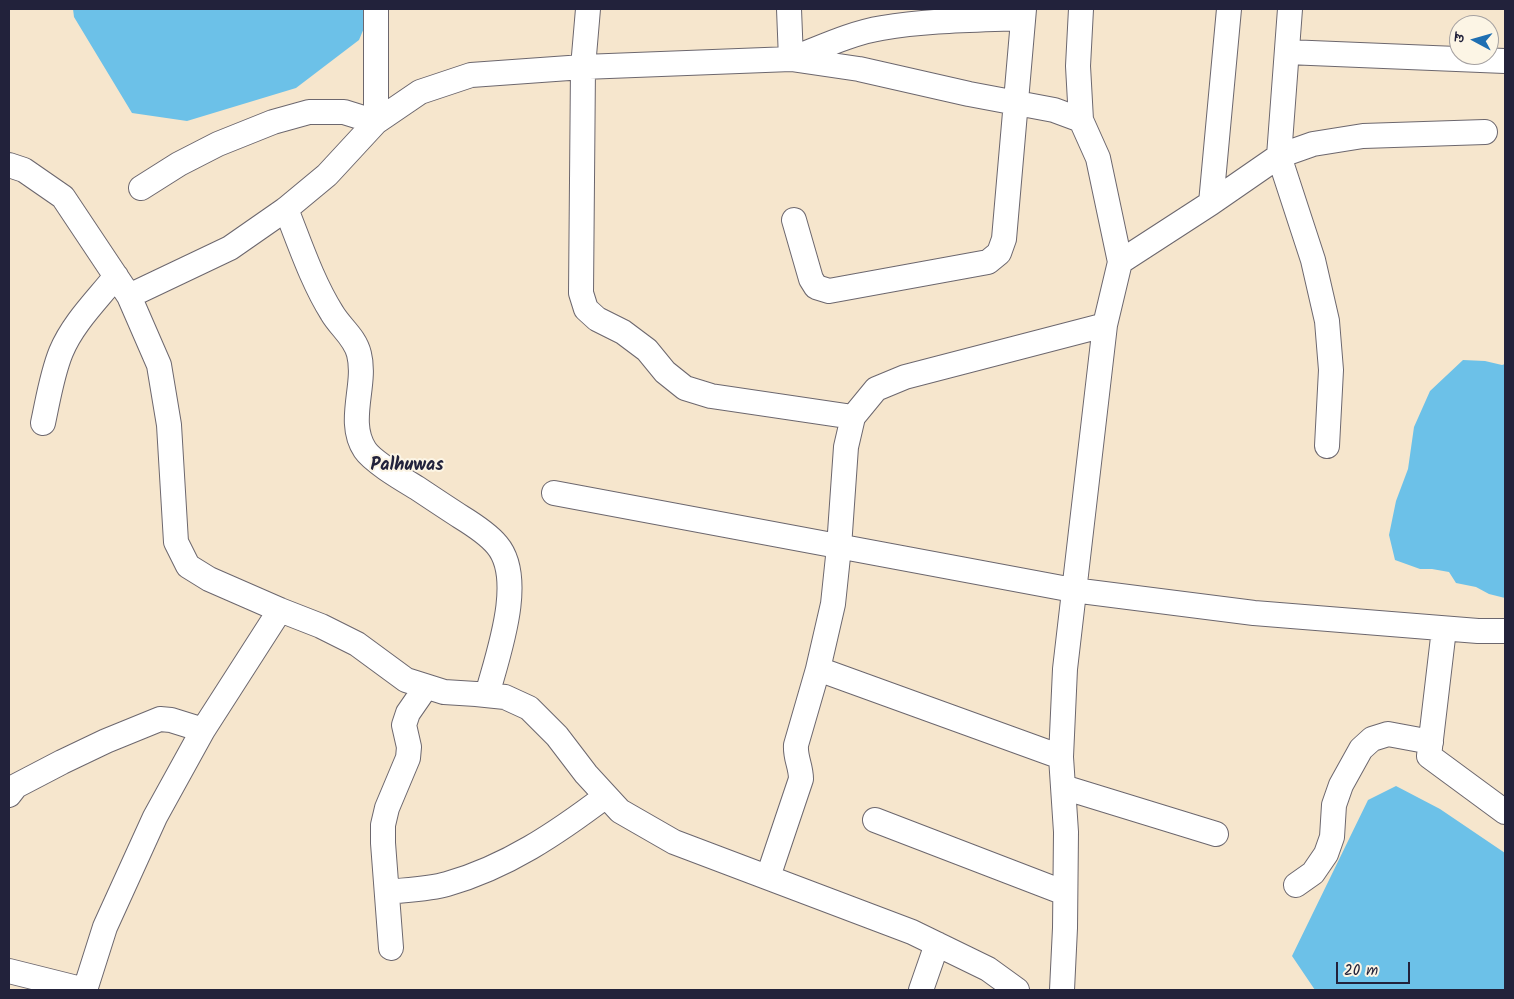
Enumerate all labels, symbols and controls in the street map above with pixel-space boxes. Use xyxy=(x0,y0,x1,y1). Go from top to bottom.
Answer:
north arrow xyxy=(1449,15,1499,65)
text: उ xyxy=(1449,33,1471,44)
district label: Palhuwas xyxy=(370,456,444,478)
scale bar xyxy=(1339,952,1413,984)
text: 20 m xyxy=(1344,959,1378,983)

